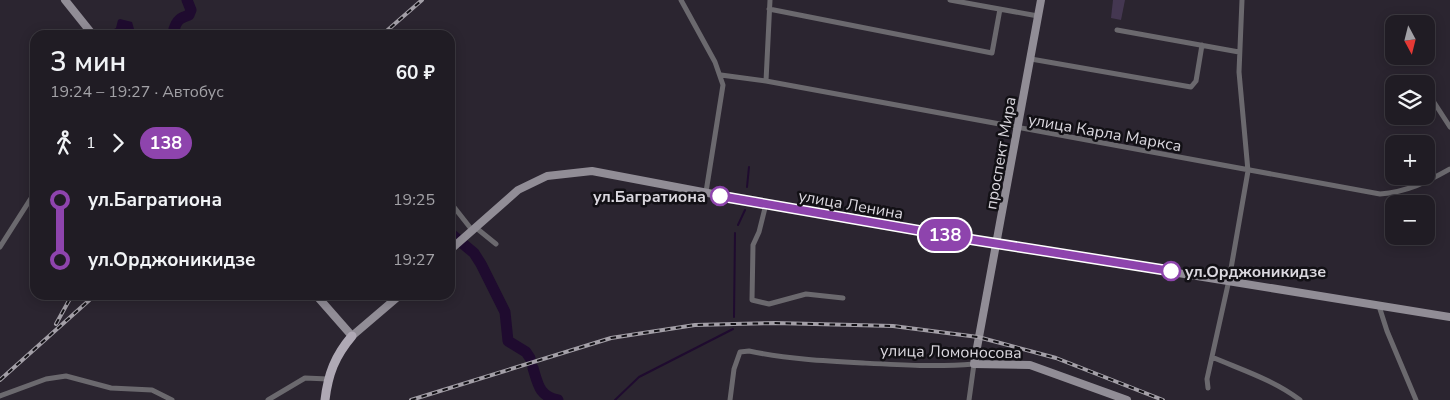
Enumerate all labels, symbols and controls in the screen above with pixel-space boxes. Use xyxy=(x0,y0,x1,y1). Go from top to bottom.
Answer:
north arrow xyxy=(1385,15,1435,65)
map controls xyxy=(1385,15,1435,245)
text: 3 мин xyxy=(50,43,126,81)
text: 60 ₽ xyxy=(396,60,435,86)
button: layers xyxy=(1385,75,1435,125)
text: 19:24 – 19:27 · Автобус xyxy=(50,81,224,103)
street label: проспект Мира xyxy=(980,95,1022,211)
street label: улица Карла Маркса xyxy=(1026,109,1183,157)
icon: walk xyxy=(50,129,78,157)
icon: forward xyxy=(104,129,132,157)
text: 138 xyxy=(150,131,182,155)
text: 1 xyxy=(86,132,96,154)
button: + xyxy=(1385,135,1435,185)
street label: улица Ленина xyxy=(797,185,905,225)
place label: ул.Багратиона xyxy=(593,186,706,208)
marker: ул.Багратиона xyxy=(710,186,730,206)
text: ул.Багратиона xyxy=(88,187,222,213)
text: 19:25 xyxy=(393,189,435,211)
button: − xyxy=(1385,195,1435,245)
line badge: 138 xyxy=(916,219,974,251)
text: 138 xyxy=(929,223,961,247)
text: ул.Орджоникидзе xyxy=(88,247,256,273)
text: 19:27 xyxy=(393,249,435,271)
marker: ул.Орджоникидзе xyxy=(1161,261,1181,281)
place label: ул.Орджоникидзе xyxy=(1185,261,1326,283)
street label: улица Ломоносова xyxy=(880,340,1022,364)

